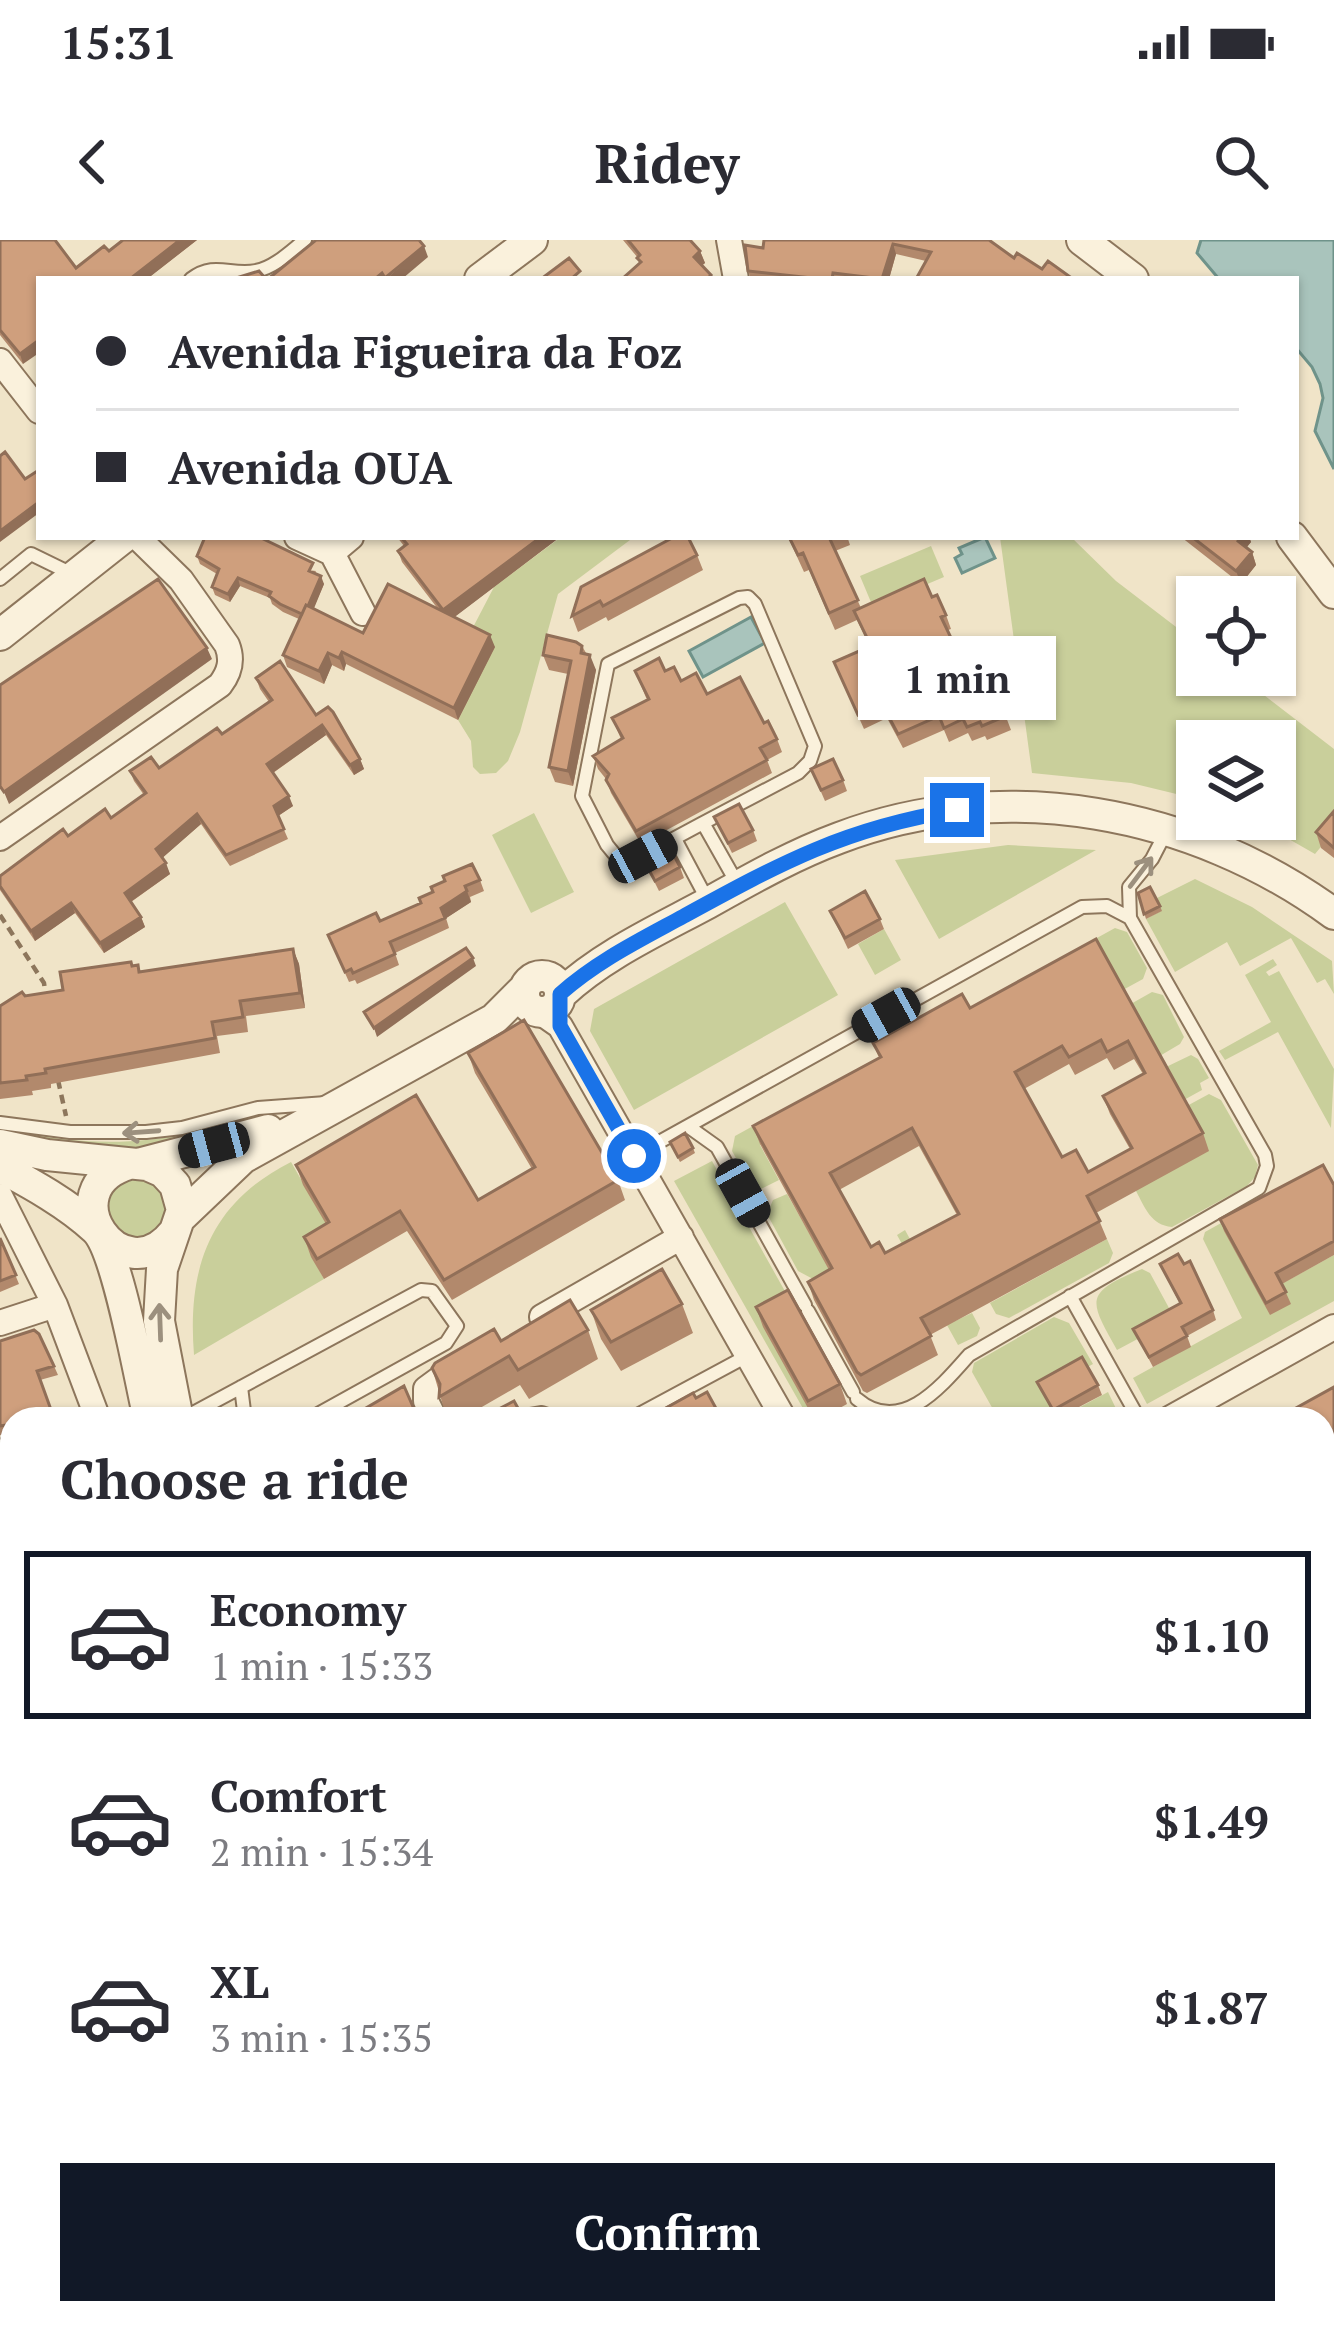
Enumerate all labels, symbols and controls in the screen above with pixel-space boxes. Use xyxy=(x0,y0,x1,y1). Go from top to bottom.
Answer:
text: 15:31 xyxy=(60,12,177,72)
text: Ridey xyxy=(595,127,739,198)
icon: back xyxy=(60,129,126,195)
icon: search xyxy=(1208,129,1274,195)
text: Avenida Figueira da Foz xyxy=(168,321,682,381)
text: Avenida OUA xyxy=(168,437,452,497)
map controls xyxy=(1176,576,1296,840)
button: locate xyxy=(1176,576,1296,696)
callout: 1 min xyxy=(858,636,1056,720)
text: 1 min xyxy=(904,652,1010,704)
button: layers xyxy=(1176,720,1296,840)
route end xyxy=(930,783,984,837)
car xyxy=(603,823,683,889)
one-way arrow xyxy=(1128,857,1154,889)
car xyxy=(846,982,926,1048)
car xyxy=(175,1118,253,1172)
one-way arrow xyxy=(122,1120,161,1143)
route start xyxy=(607,1129,661,1183)
car xyxy=(710,1153,776,1233)
one-way arrow xyxy=(148,1303,171,1342)
text: Choose a ride xyxy=(60,1443,409,1514)
text: Economy xyxy=(210,1579,406,1639)
icon: car xyxy=(66,1581,174,1689)
text: $1.10 xyxy=(1154,1605,1269,1665)
text: 1 min · 15:33 xyxy=(210,1639,433,1691)
text: Comfort xyxy=(210,1765,387,1825)
icon: car xyxy=(66,1767,174,1875)
text: $1.49 xyxy=(1154,1791,1269,1851)
text: 2 min · 15:34 xyxy=(210,1825,433,1877)
text: XL xyxy=(210,1951,269,2011)
icon: car xyxy=(66,1953,174,2061)
text: $1.87 xyxy=(1154,1977,1269,2037)
text: 3 min · 15:35 xyxy=(210,2011,433,2063)
button: Confirm xyxy=(60,2163,1275,2301)

